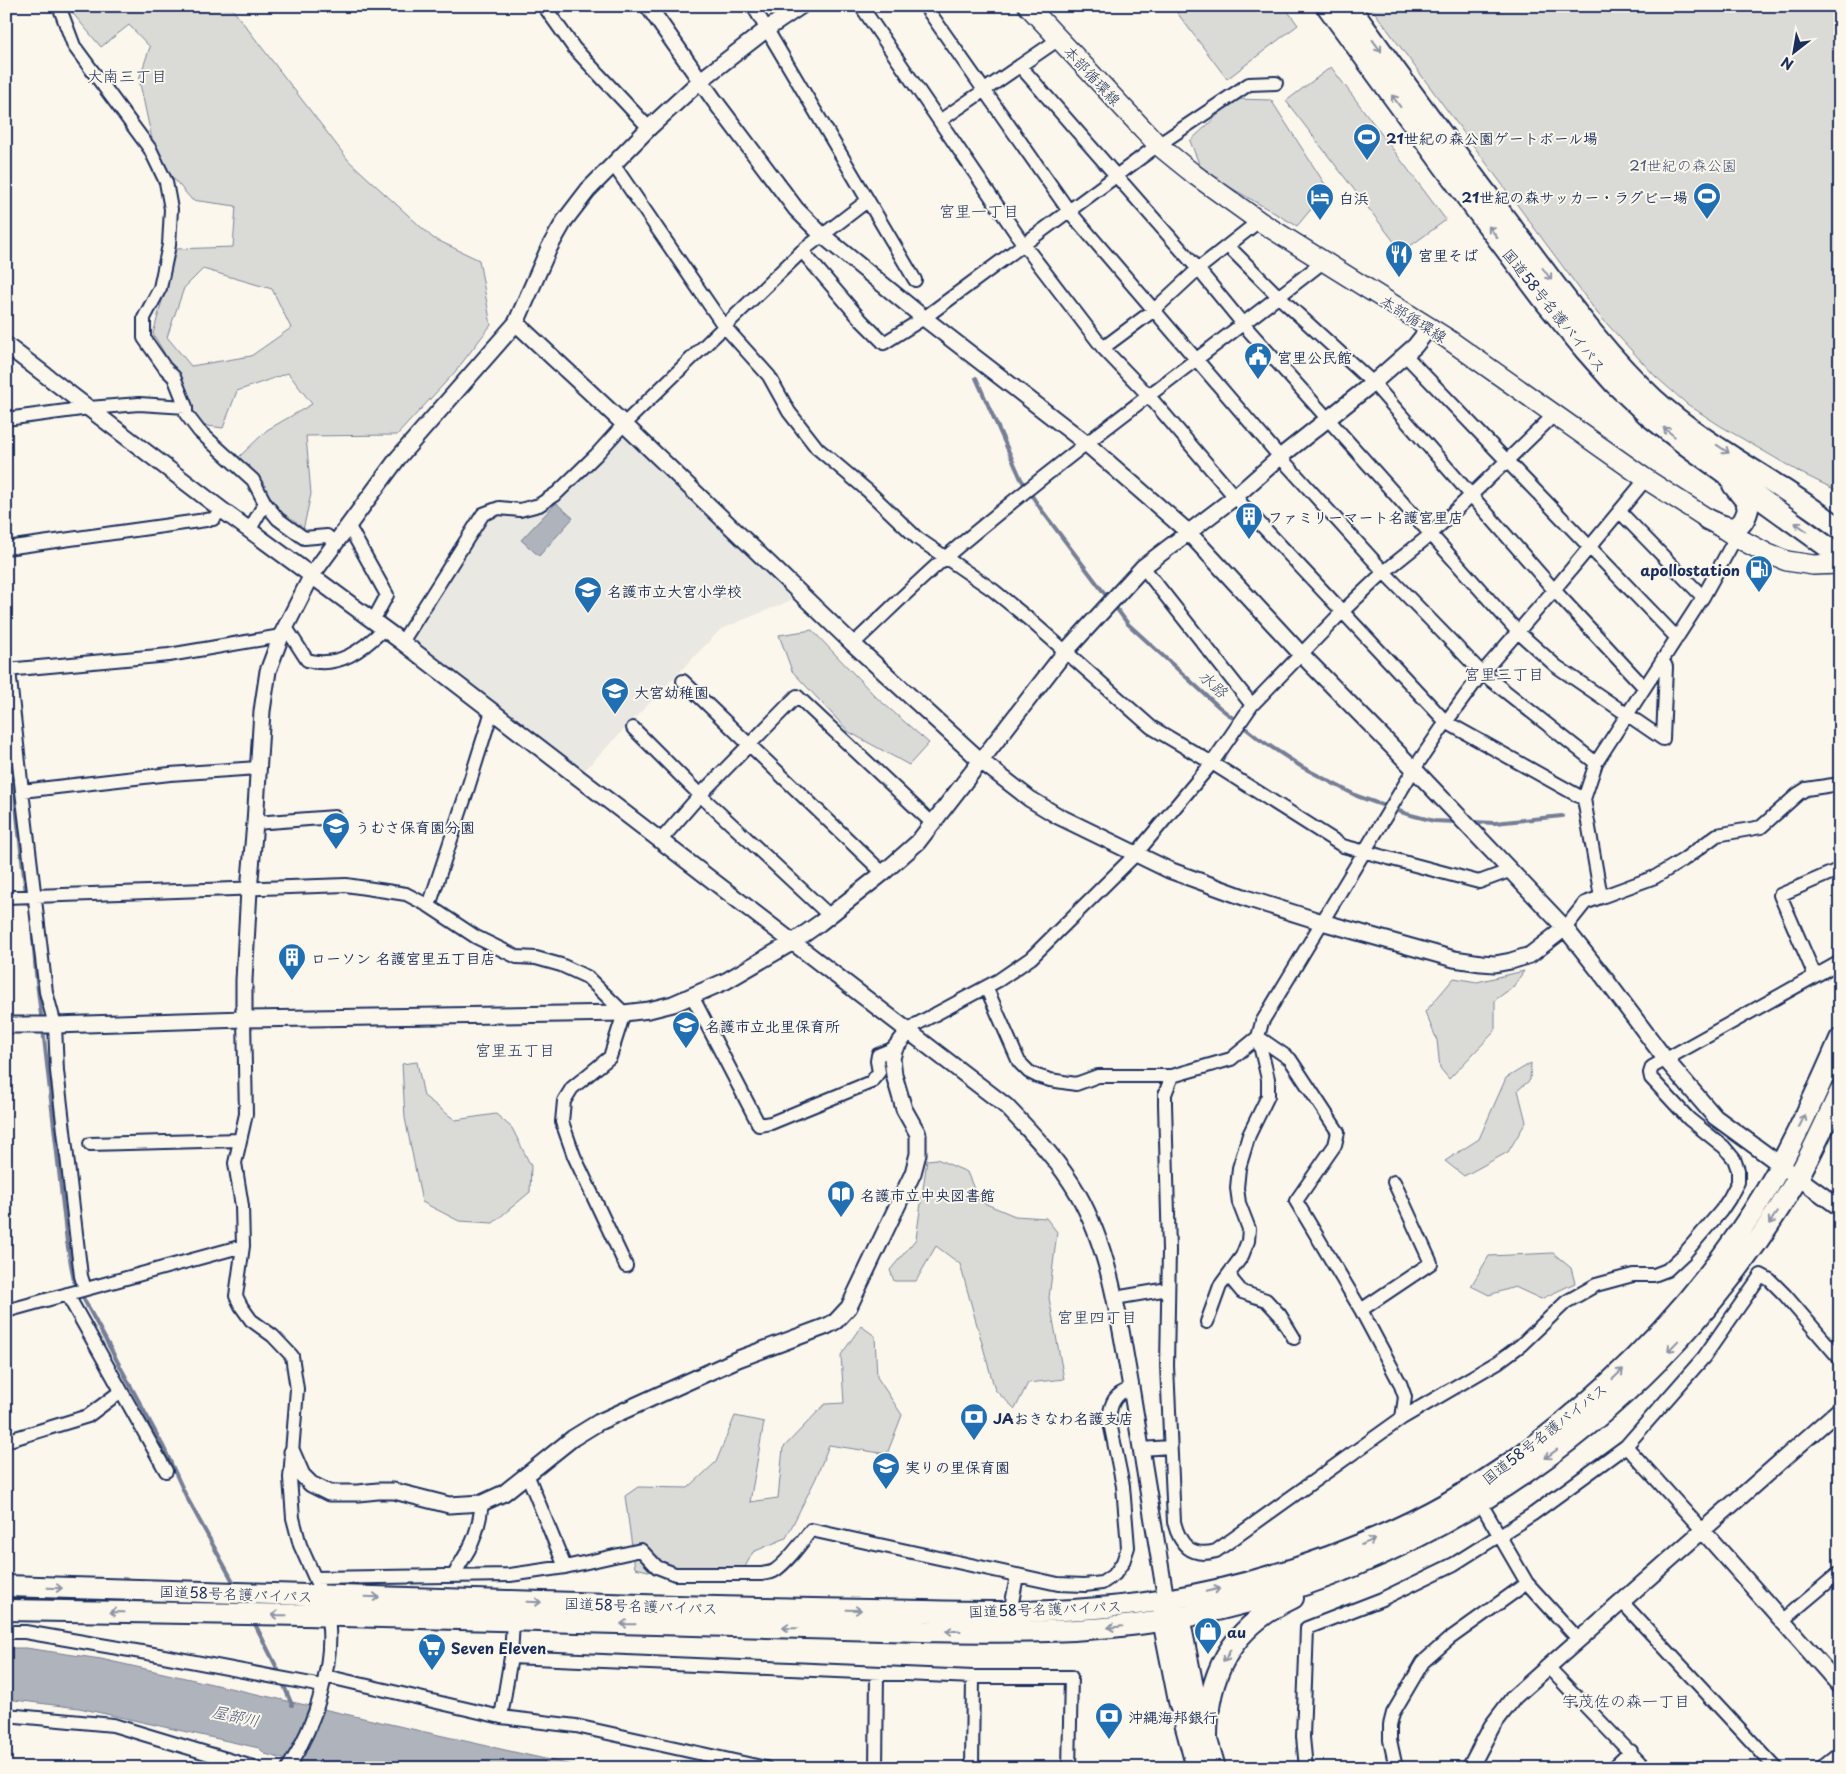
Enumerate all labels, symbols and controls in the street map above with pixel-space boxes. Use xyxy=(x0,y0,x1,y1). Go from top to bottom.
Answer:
north arrow xyxy=(1768,28,1818,78)
one-way arrow xyxy=(1372,39,1383,52)
street label: 本部循環線 xyxy=(1059,40,1127,110)
text: N xyxy=(1777,52,1797,75)
district label: 大南三丁目 xyxy=(87,63,167,87)
one-way arrow xyxy=(1391,94,1401,108)
sports icon: 21世紀の森公園ゲートボール場 xyxy=(1352,122,1382,161)
place label: 21世紀の森公園ゲートボール場 xyxy=(1386,126,1598,149)
park label: 21世紀の森公園 xyxy=(1629,153,1737,176)
sports icon: 21世紀の森サッカー・ラグビー場 xyxy=(1692,181,1722,220)
hotel icon: 白浜 xyxy=(1305,182,1335,221)
place label: 21世紀の森サッカー・ラグビー場 xyxy=(1462,185,1688,208)
place label: 白浜 xyxy=(1339,186,1369,209)
district label: 宮里一丁目 xyxy=(939,198,1019,222)
one-way arrow xyxy=(1488,225,1498,239)
restaurant icon: 宮里そば xyxy=(1384,239,1414,278)
place label: 宮里そば xyxy=(1418,243,1478,266)
street label: 国道58号名護バイパス xyxy=(1498,243,1612,377)
one-way arrow xyxy=(1542,267,1553,280)
street label: 本部循環線 xyxy=(1376,288,1452,348)
public building icon: 宮里公民館 xyxy=(1243,341,1273,380)
place label: 宮里公民館 xyxy=(1277,345,1352,368)
one-way arrow xyxy=(1663,426,1676,437)
one-way arrow xyxy=(1716,444,1730,455)
building icon: ファミリーマート名護宮里店 xyxy=(1234,501,1264,540)
place label: ファミリーマート名護宮里店 xyxy=(1268,505,1464,528)
one-way arrow xyxy=(1794,522,1808,532)
fuel station icon: apollostation xyxy=(1744,554,1774,593)
place label: apollostation xyxy=(1640,558,1740,581)
school or university icon: 名護市立大宮小学校 xyxy=(573,575,603,614)
place label: 名護市立大宮小学校 xyxy=(607,579,742,602)
district label: 宮里三丁目 xyxy=(1464,661,1544,685)
water label: 水路 xyxy=(1194,663,1235,703)
school or university icon: 大宮幼稚園 xyxy=(600,676,630,715)
place label: 大宮幼稚園 xyxy=(634,680,709,703)
school or university icon: うむさ保育園分園 xyxy=(321,811,351,850)
place label: うむさ保育園分園 xyxy=(355,815,475,838)
building icon: ローソン 名護宮里五丁目店 xyxy=(277,942,307,981)
place label: ローソン 名護宮里五丁目店 xyxy=(311,946,496,969)
school or university icon: 名護市立北里保育所 xyxy=(671,1010,701,1049)
place label: 名護市立北里保育所 xyxy=(705,1014,840,1037)
district label: 宮里五丁目 xyxy=(475,1037,555,1061)
one-way arrow xyxy=(1798,1114,1807,1129)
library icon: 名護市立中央図書館 xyxy=(826,1179,856,1218)
place label: 名護市立中央図書館 xyxy=(860,1183,995,1206)
one-way arrow xyxy=(1767,1211,1777,1225)
district label: 宮里四丁目 xyxy=(1057,1304,1137,1328)
one-way arrow xyxy=(1667,1340,1679,1353)
one-way arrow xyxy=(1612,1368,1624,1380)
street label: 国道58号名護バイパス xyxy=(1476,1377,1612,1489)
bank icon: JAおきなわ名護支店 xyxy=(959,1402,989,1441)
place label: JAおきなわ名護支店 xyxy=(993,1406,1134,1429)
one-way arrow xyxy=(1544,1449,1558,1459)
school or university icon: 実りの里保育園 xyxy=(871,1451,901,1490)
place label: 実りの里保育園 xyxy=(905,1455,1010,1478)
one-way arrow xyxy=(1360,1536,1375,1546)
street label: 国道58号名護バイパス xyxy=(159,1579,313,1607)
one-way arrow xyxy=(47,1583,63,1592)
one-way arrow xyxy=(1205,1585,1221,1594)
street label: 国道58号名護バイパス xyxy=(564,1591,718,1619)
one-way arrow xyxy=(364,1593,380,1602)
street label: 国道58号名護バイパス xyxy=(968,1594,1122,1622)
one-way arrow xyxy=(526,1597,542,1607)
one-way arrow xyxy=(846,1605,862,1615)
one-way arrow xyxy=(109,1607,126,1617)
one-way arrow xyxy=(272,1610,288,1620)
shop icon: au xyxy=(1193,1616,1223,1655)
one-way arrow xyxy=(620,1619,636,1628)
place label: au xyxy=(1227,1620,1246,1643)
one-way arrow xyxy=(1107,1622,1123,1632)
one-way arrow xyxy=(782,1623,798,1633)
one-way arrow xyxy=(945,1626,961,1636)
supermarket icon: Seven Eleven xyxy=(417,1632,447,1671)
place label: Seven Eleven xyxy=(451,1636,546,1659)
one-way arrow xyxy=(1221,1648,1231,1662)
district label: 宇茂佐の森一丁目 xyxy=(1562,1688,1690,1712)
water label: 屋部川 xyxy=(210,1698,262,1732)
bank icon: 沖縄海邦銀行 xyxy=(1094,1701,1124,1740)
place label: 沖縄海邦銀行 xyxy=(1128,1705,1218,1728)

